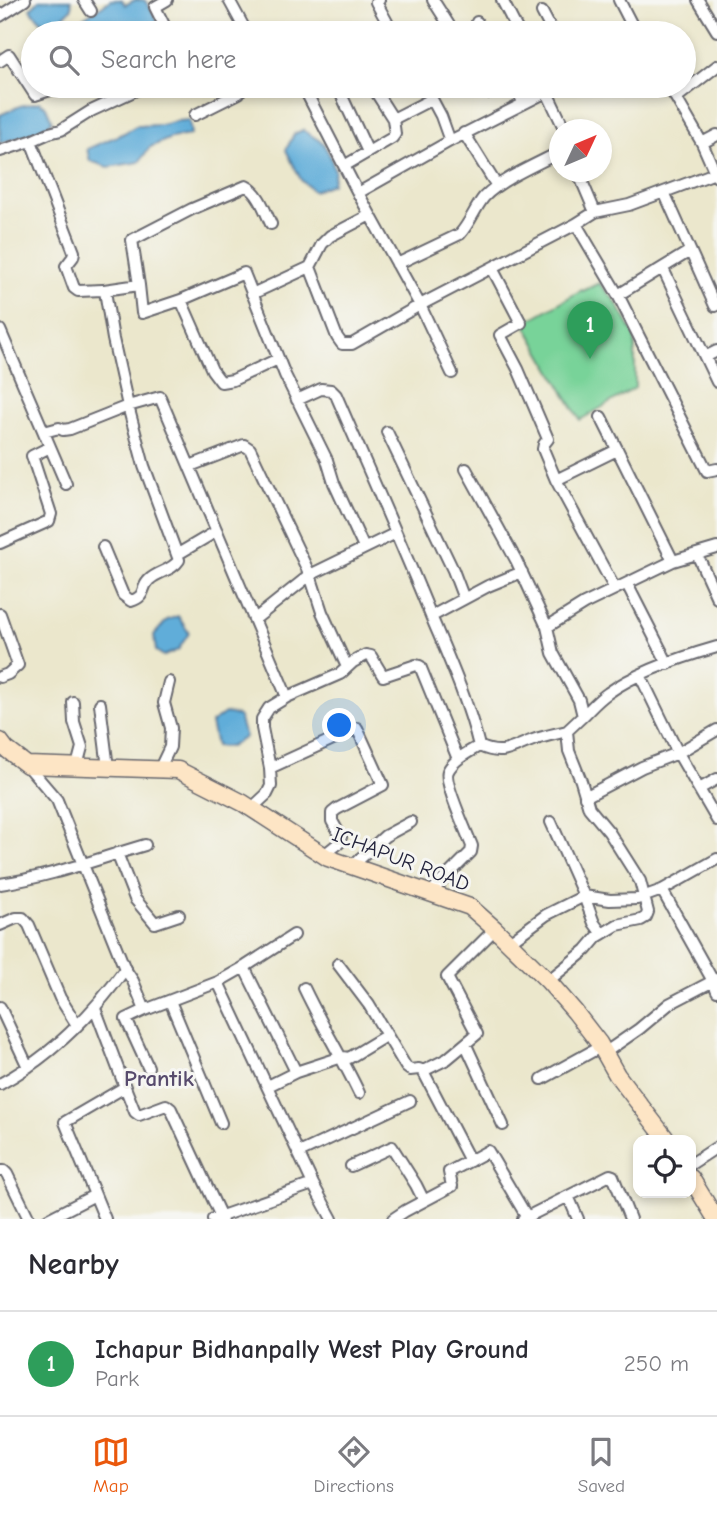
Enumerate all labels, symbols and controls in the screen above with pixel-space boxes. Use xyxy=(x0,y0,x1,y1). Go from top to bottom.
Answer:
search box xyxy=(21,21,696,98)
icon: search xyxy=(45,41,83,79)
text: Search here xyxy=(101,45,236,75)
north arrow xyxy=(549,119,612,182)
pin: 1 xyxy=(567,301,613,359)
your location xyxy=(322,708,356,742)
street label: ICHAPUR ROAD xyxy=(329,822,473,896)
district label: Prantik xyxy=(124,1065,194,1092)
map controls xyxy=(633,1135,696,1198)
button: locate xyxy=(633,1135,696,1198)
text: Nearby xyxy=(28,1247,119,1282)
text: Ichapur Bidhanpally West Play Ground xyxy=(95,1335,529,1365)
text: 1 xyxy=(46,1350,56,1377)
text: 250 m xyxy=(624,1350,689,1377)
text: Park xyxy=(95,1365,139,1392)
tab: Map xyxy=(92,1433,130,1497)
tab: Directions xyxy=(314,1433,394,1497)
tab: Saved xyxy=(578,1433,625,1497)

